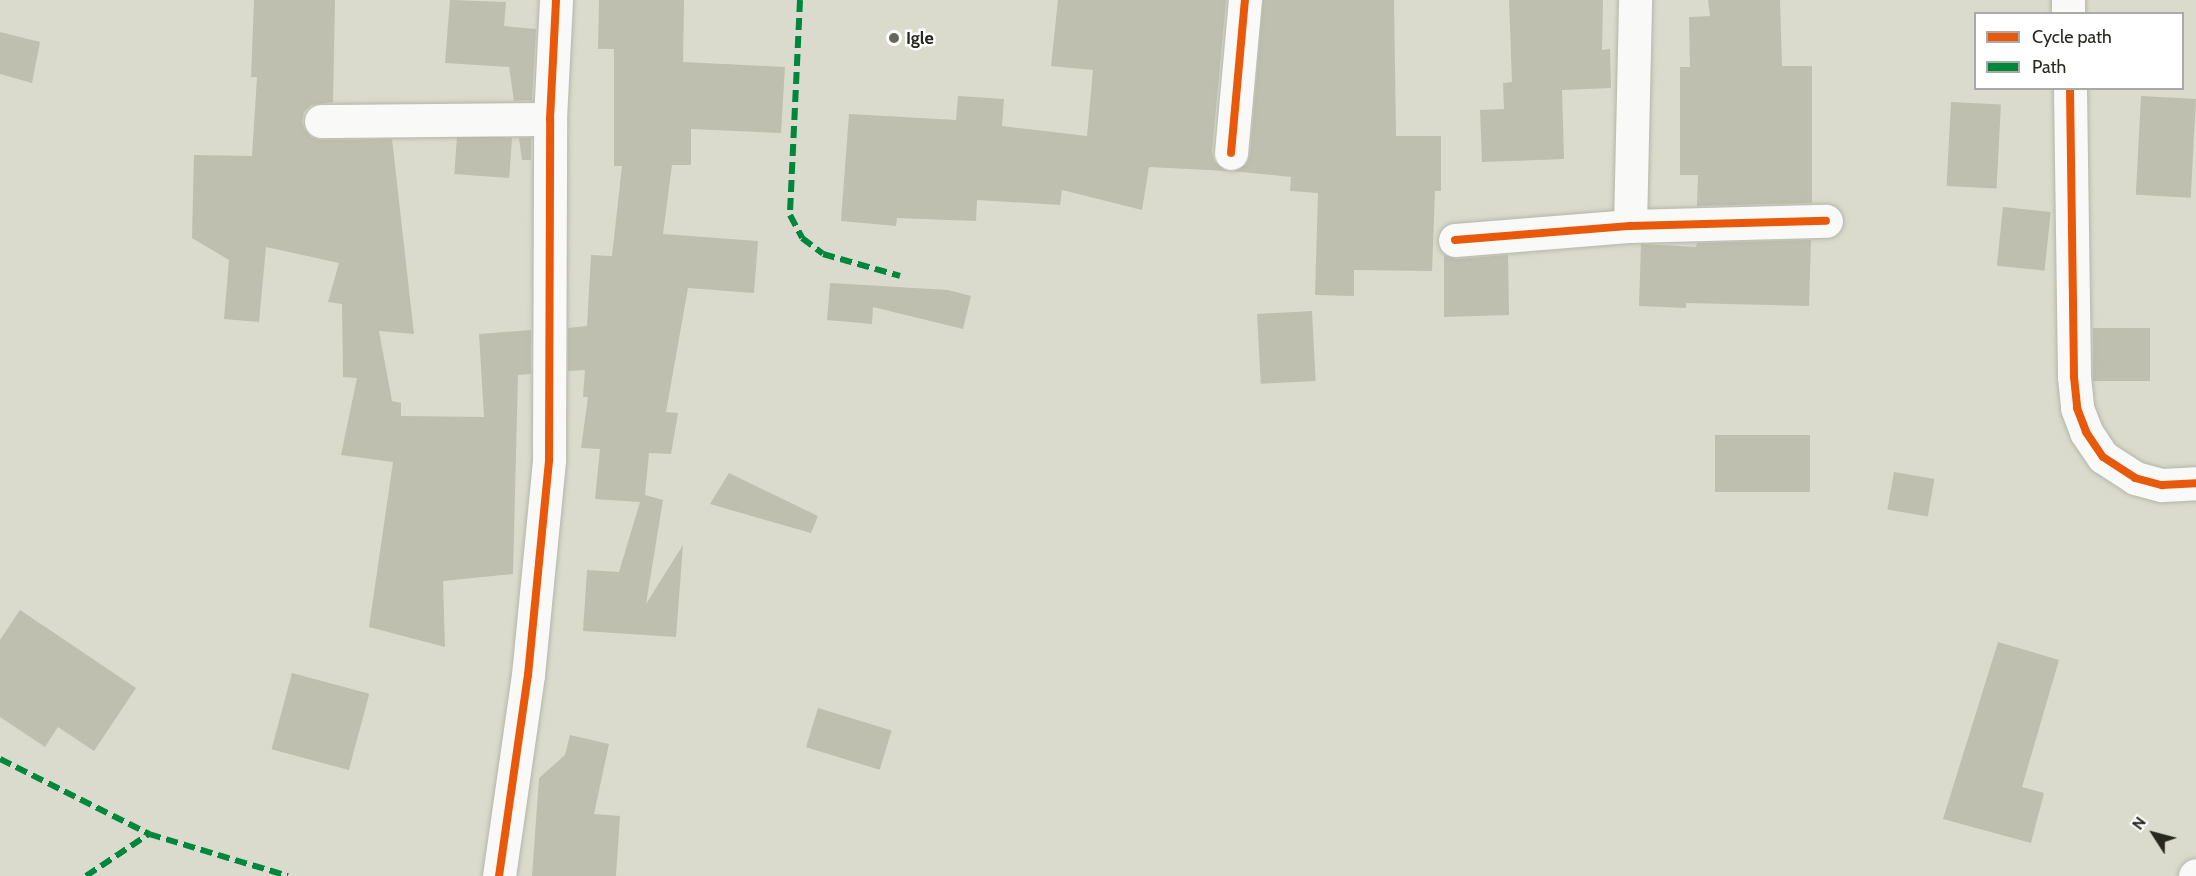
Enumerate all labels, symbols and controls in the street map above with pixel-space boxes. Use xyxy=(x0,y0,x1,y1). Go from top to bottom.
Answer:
legend xyxy=(1974,12,2184,90)
text: Cycle path xyxy=(2032,26,2112,48)
place label: Igle xyxy=(906,27,934,49)
marker: Igle xyxy=(887,31,901,45)
text: Path xyxy=(2032,56,2066,78)
north arrow xyxy=(2124,804,2184,864)
text: N xyxy=(2128,813,2150,833)

